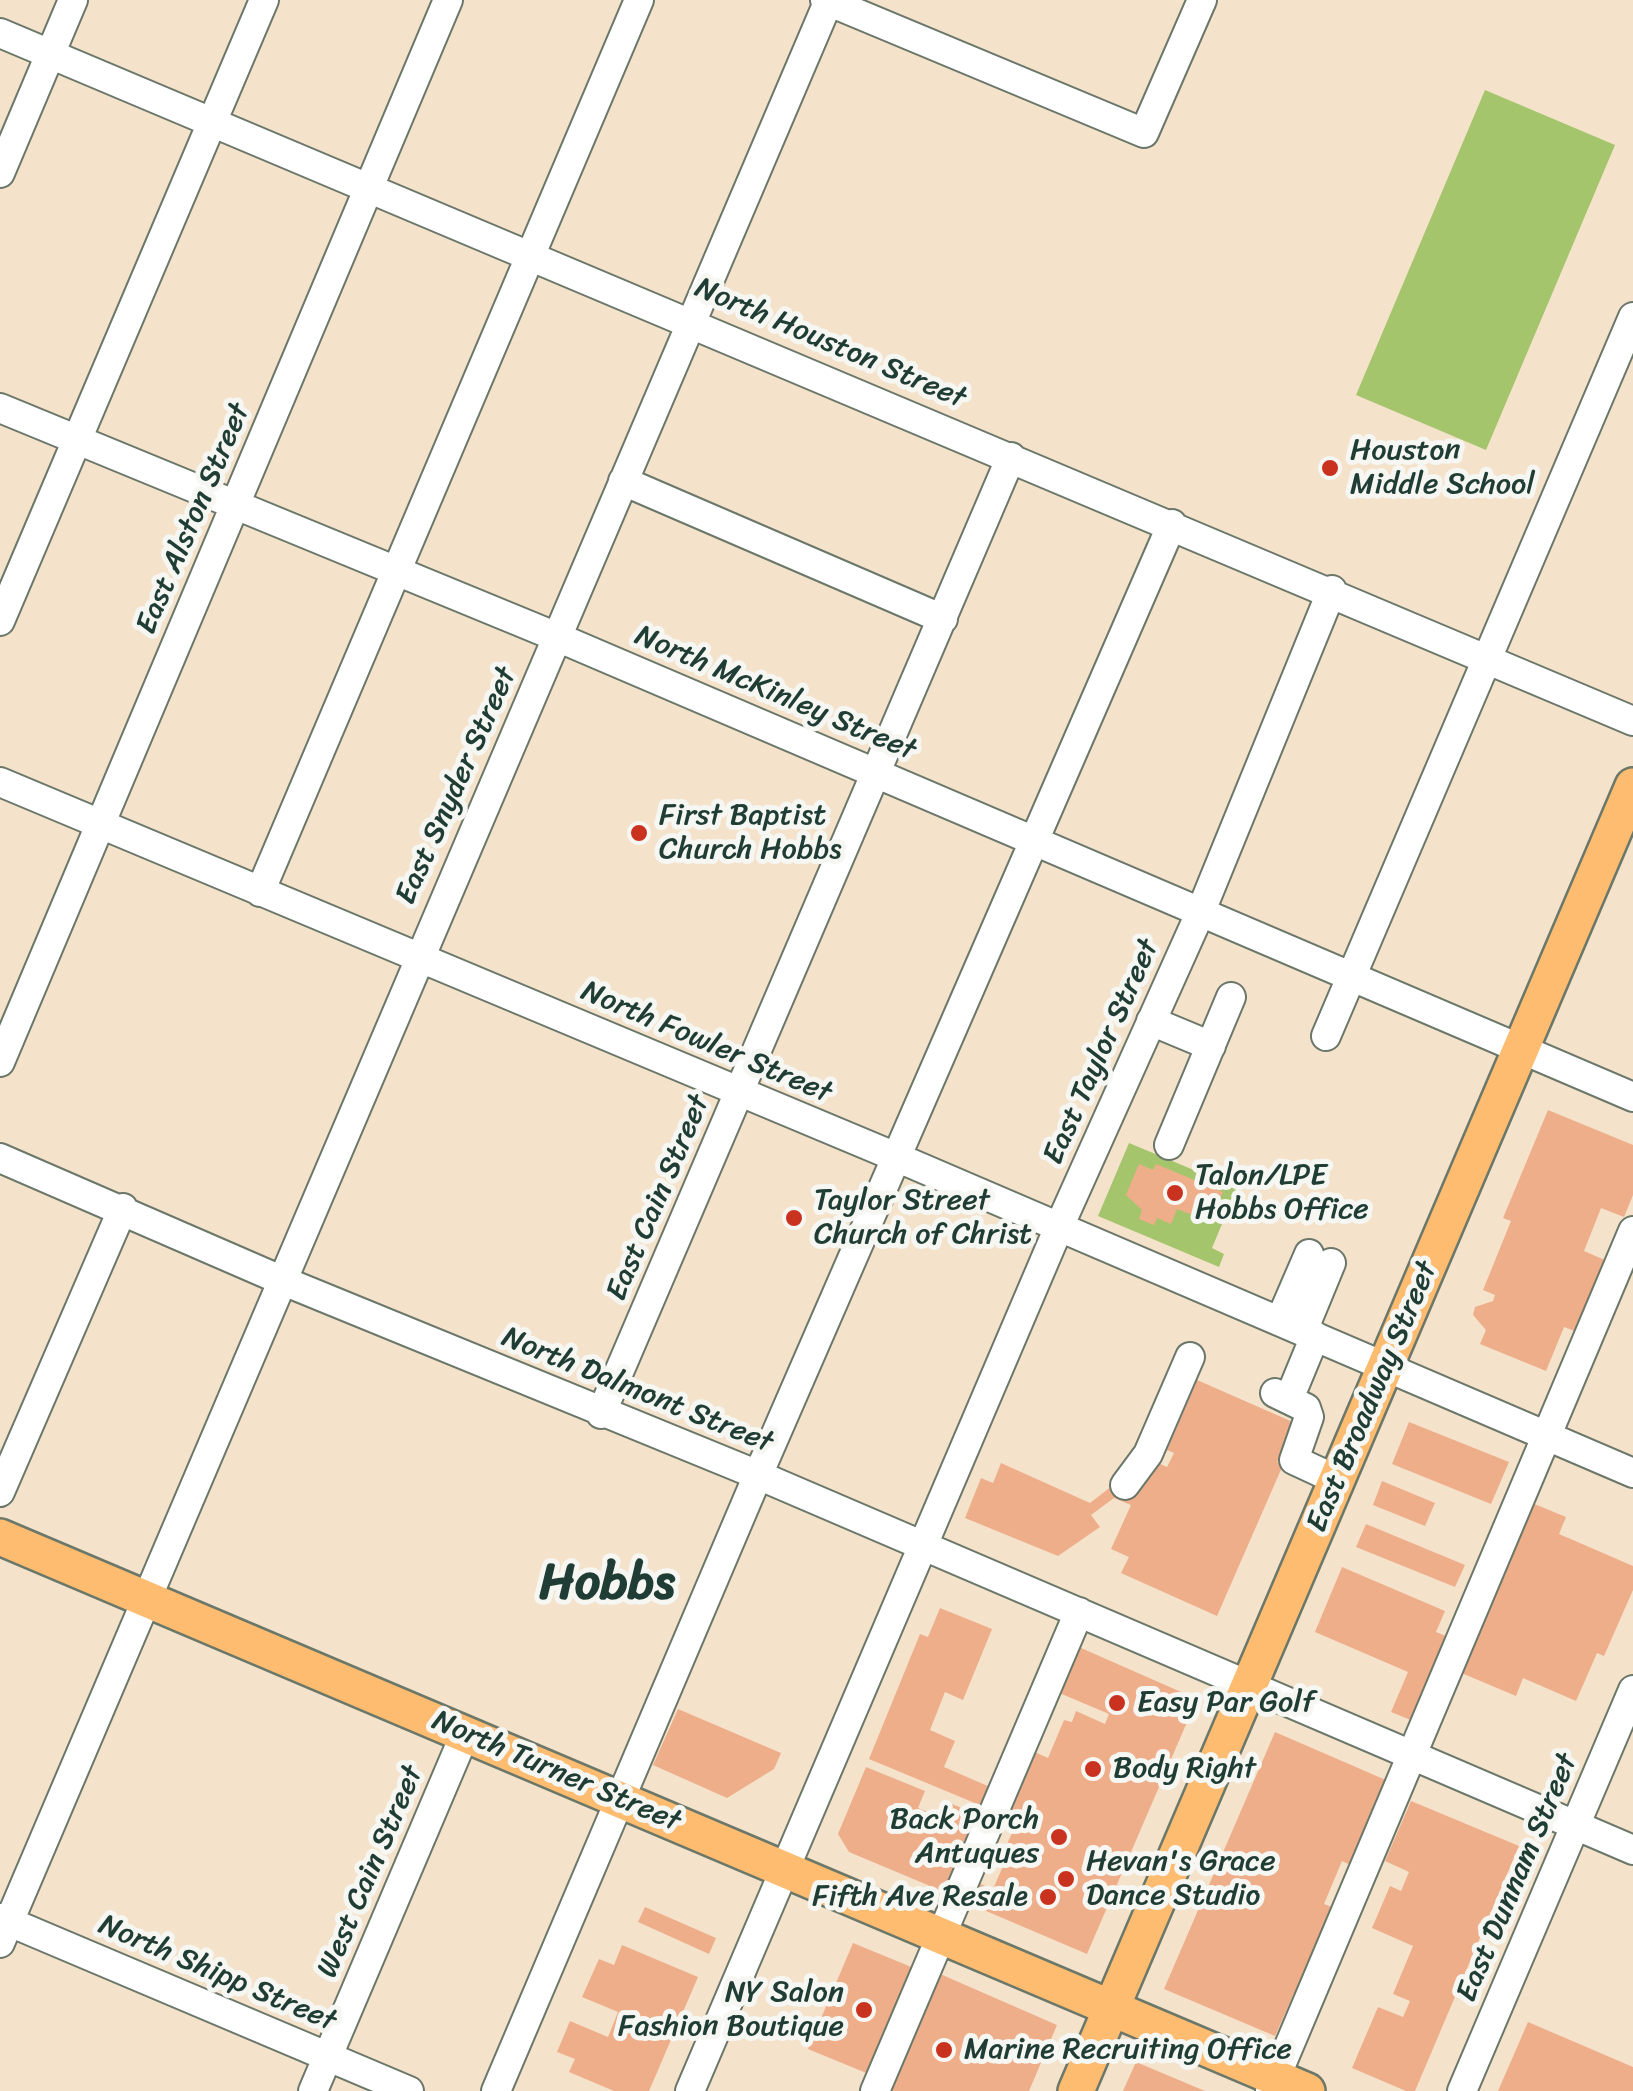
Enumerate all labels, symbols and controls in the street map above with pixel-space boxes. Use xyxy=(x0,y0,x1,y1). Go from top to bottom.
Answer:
street label: North Houston Street xyxy=(689,271,971,417)
street label: East Alston Street xyxy=(129,398,259,640)
place label: Houston Middle School xyxy=(1350,433,1535,504)
marker: Houston Middle School xyxy=(1319,457,1341,479)
street label: North McKinley Street xyxy=(629,619,921,769)
street label: East Snyder Street xyxy=(389,662,525,910)
place label: First Baptist Church Hobbs xyxy=(659,798,842,868)
marker: First Baptist Church Hobbs xyxy=(628,822,650,844)
street label: East Taylor Street xyxy=(1036,934,1168,1170)
street label: North Fowler Street xyxy=(575,974,837,1112)
street label: East Cain Street xyxy=(600,1090,718,1306)
place label: Talon/LPE Hobbs Office xyxy=(1195,1158,1369,1228)
marker: Talon/LPE Hobbs Office xyxy=(1164,1182,1186,1204)
place label: Taylor Street Church of Christ xyxy=(814,1183,1032,1254)
marker: Taylor Street Church of Christ xyxy=(783,1207,805,1229)
street label: East Broadway Street xyxy=(1300,1256,1446,1538)
street label: North Dalmont Street xyxy=(496,1320,778,1462)
district label: Hobbs xyxy=(539,1555,675,1615)
place label: Easy Par Golf xyxy=(1137,1685,1315,1721)
marker: Easy Par Golf xyxy=(1106,1692,1128,1714)
street label: North Turner Street xyxy=(426,1703,686,1841)
street label: East Dunnam Street xyxy=(1449,1749,1587,2007)
place label: Body Right xyxy=(1113,1751,1256,1787)
marker: Body Right xyxy=(1082,1758,1104,1780)
street label: West Cain Street xyxy=(310,1761,432,1983)
place label: Back Porch Antuques xyxy=(890,1802,1039,1872)
marker: Back Porch Antuques xyxy=(1048,1826,1070,1848)
place label: Hevan's Grace Dance Studio xyxy=(1086,1844,1276,1914)
marker: Hevan's Grace Dance Studio xyxy=(1055,1868,1077,1890)
place label: Fifth Ave Resale xyxy=(812,1879,1028,1915)
marker: Fifth Ave Resale xyxy=(1037,1886,1059,1908)
street label: North Shipp Street xyxy=(93,1908,341,2040)
place label: NY Salon Fashion Boutique xyxy=(618,1975,844,2046)
marker: NY Salon Fashion Boutique xyxy=(853,1999,875,2021)
place label: Marine Recruiting Office xyxy=(964,2032,1292,2068)
marker: Marine Recruiting Office xyxy=(933,2039,955,2061)

